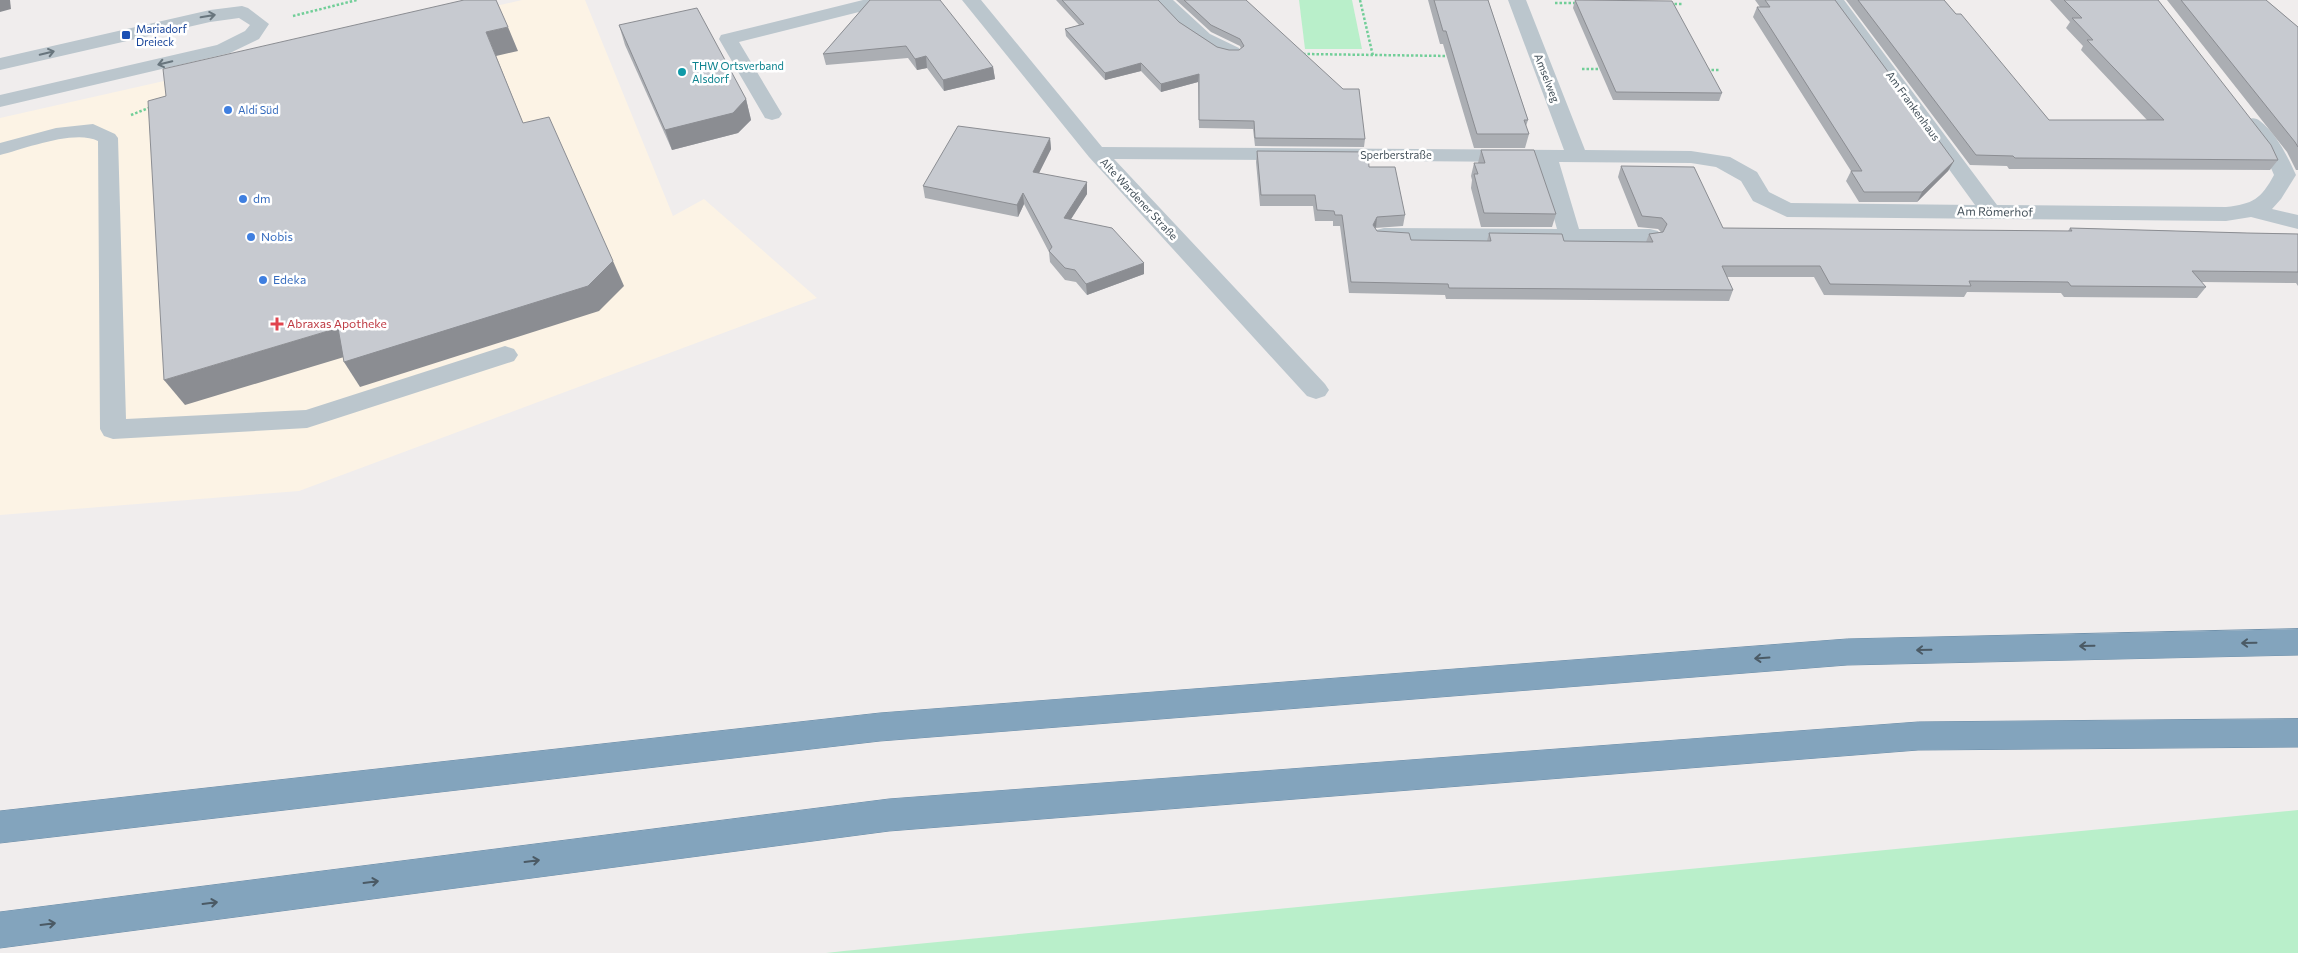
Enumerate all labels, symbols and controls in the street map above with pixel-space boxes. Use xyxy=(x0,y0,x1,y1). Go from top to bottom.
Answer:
one-way arrow xyxy=(200,11,216,21)
place label: Mariadorf Dreieck xyxy=(136,22,187,48)
marker: Mariadorf Dreieck xyxy=(120,29,132,41)
one-way arrow xyxy=(39,48,55,57)
street label: Amselweg xyxy=(1532,52,1563,104)
one-way arrow xyxy=(157,59,173,68)
place label: THW Ortsverband Alsdorf xyxy=(692,59,784,85)
marker: THW Ortsverband Alsdorf xyxy=(676,66,688,78)
street label: Am Frankenhaus xyxy=(1884,68,1943,143)
place label: Aldi Süd xyxy=(238,103,279,116)
marker: Aldi Süd xyxy=(222,104,234,116)
street label: Sperberstraße xyxy=(1360,148,1432,161)
street label: Alte Wardener Straße xyxy=(1098,155,1181,243)
place label: dm xyxy=(253,191,270,205)
marker: dm xyxy=(237,193,249,205)
street label: Am Römerhof xyxy=(1957,203,2033,219)
place label: Nobis xyxy=(261,229,293,243)
marker: Nobis xyxy=(245,231,257,243)
place label: Edeka xyxy=(273,272,306,286)
marker: Edeka xyxy=(257,274,269,286)
place label: Abraxas Apotheke xyxy=(287,316,387,330)
marker: Abraxas Apotheke xyxy=(271,318,283,330)
one-way arrow xyxy=(2242,638,2258,648)
one-way arrow xyxy=(2079,642,2095,651)
one-way arrow xyxy=(1917,645,1933,655)
one-way arrow xyxy=(1754,653,1770,663)
one-way arrow xyxy=(523,856,539,866)
one-way arrow xyxy=(362,877,378,887)
one-way arrow xyxy=(201,898,217,908)
one-way arrow xyxy=(40,918,56,928)

